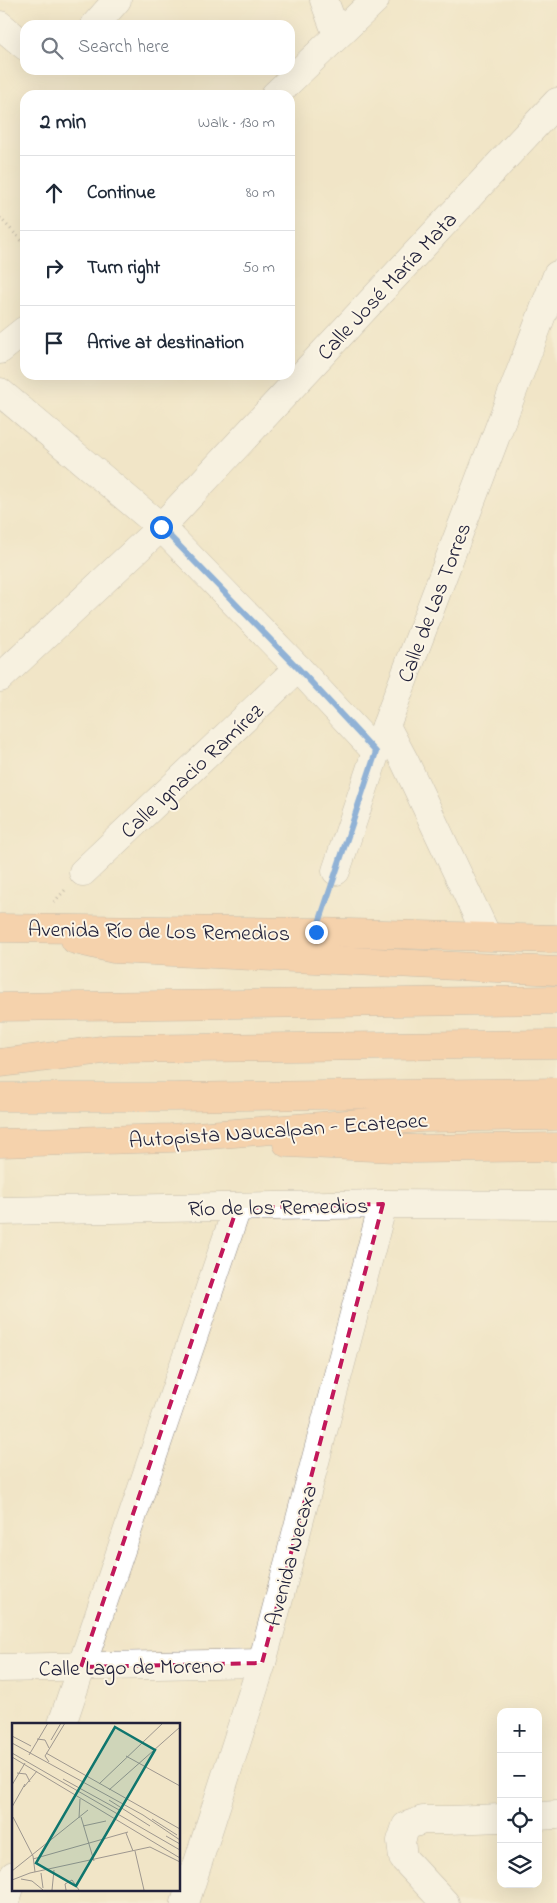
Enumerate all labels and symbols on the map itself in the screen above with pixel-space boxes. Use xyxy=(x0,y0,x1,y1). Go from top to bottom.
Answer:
street label: Calle José María Mata xyxy=(311,205,466,369)
route start xyxy=(150,516,173,539)
street label: Calle de Las Torres xyxy=(391,518,481,688)
street label: Calle Ignacio Ramírez xyxy=(114,696,273,848)
street label: Avenida Río de Los Remedios xyxy=(28,915,290,951)
route end xyxy=(305,921,328,944)
street label: Autopista Naucalpan - Ecatepec xyxy=(128,1106,429,1158)
street label: Río de los Remedios xyxy=(188,1191,369,1227)
street label: Avenida Necaxa xyxy=(259,1482,327,1630)
street label: Calle Lago de Moreno xyxy=(38,1651,224,1688)
inset map xyxy=(12,1723,180,1890)

